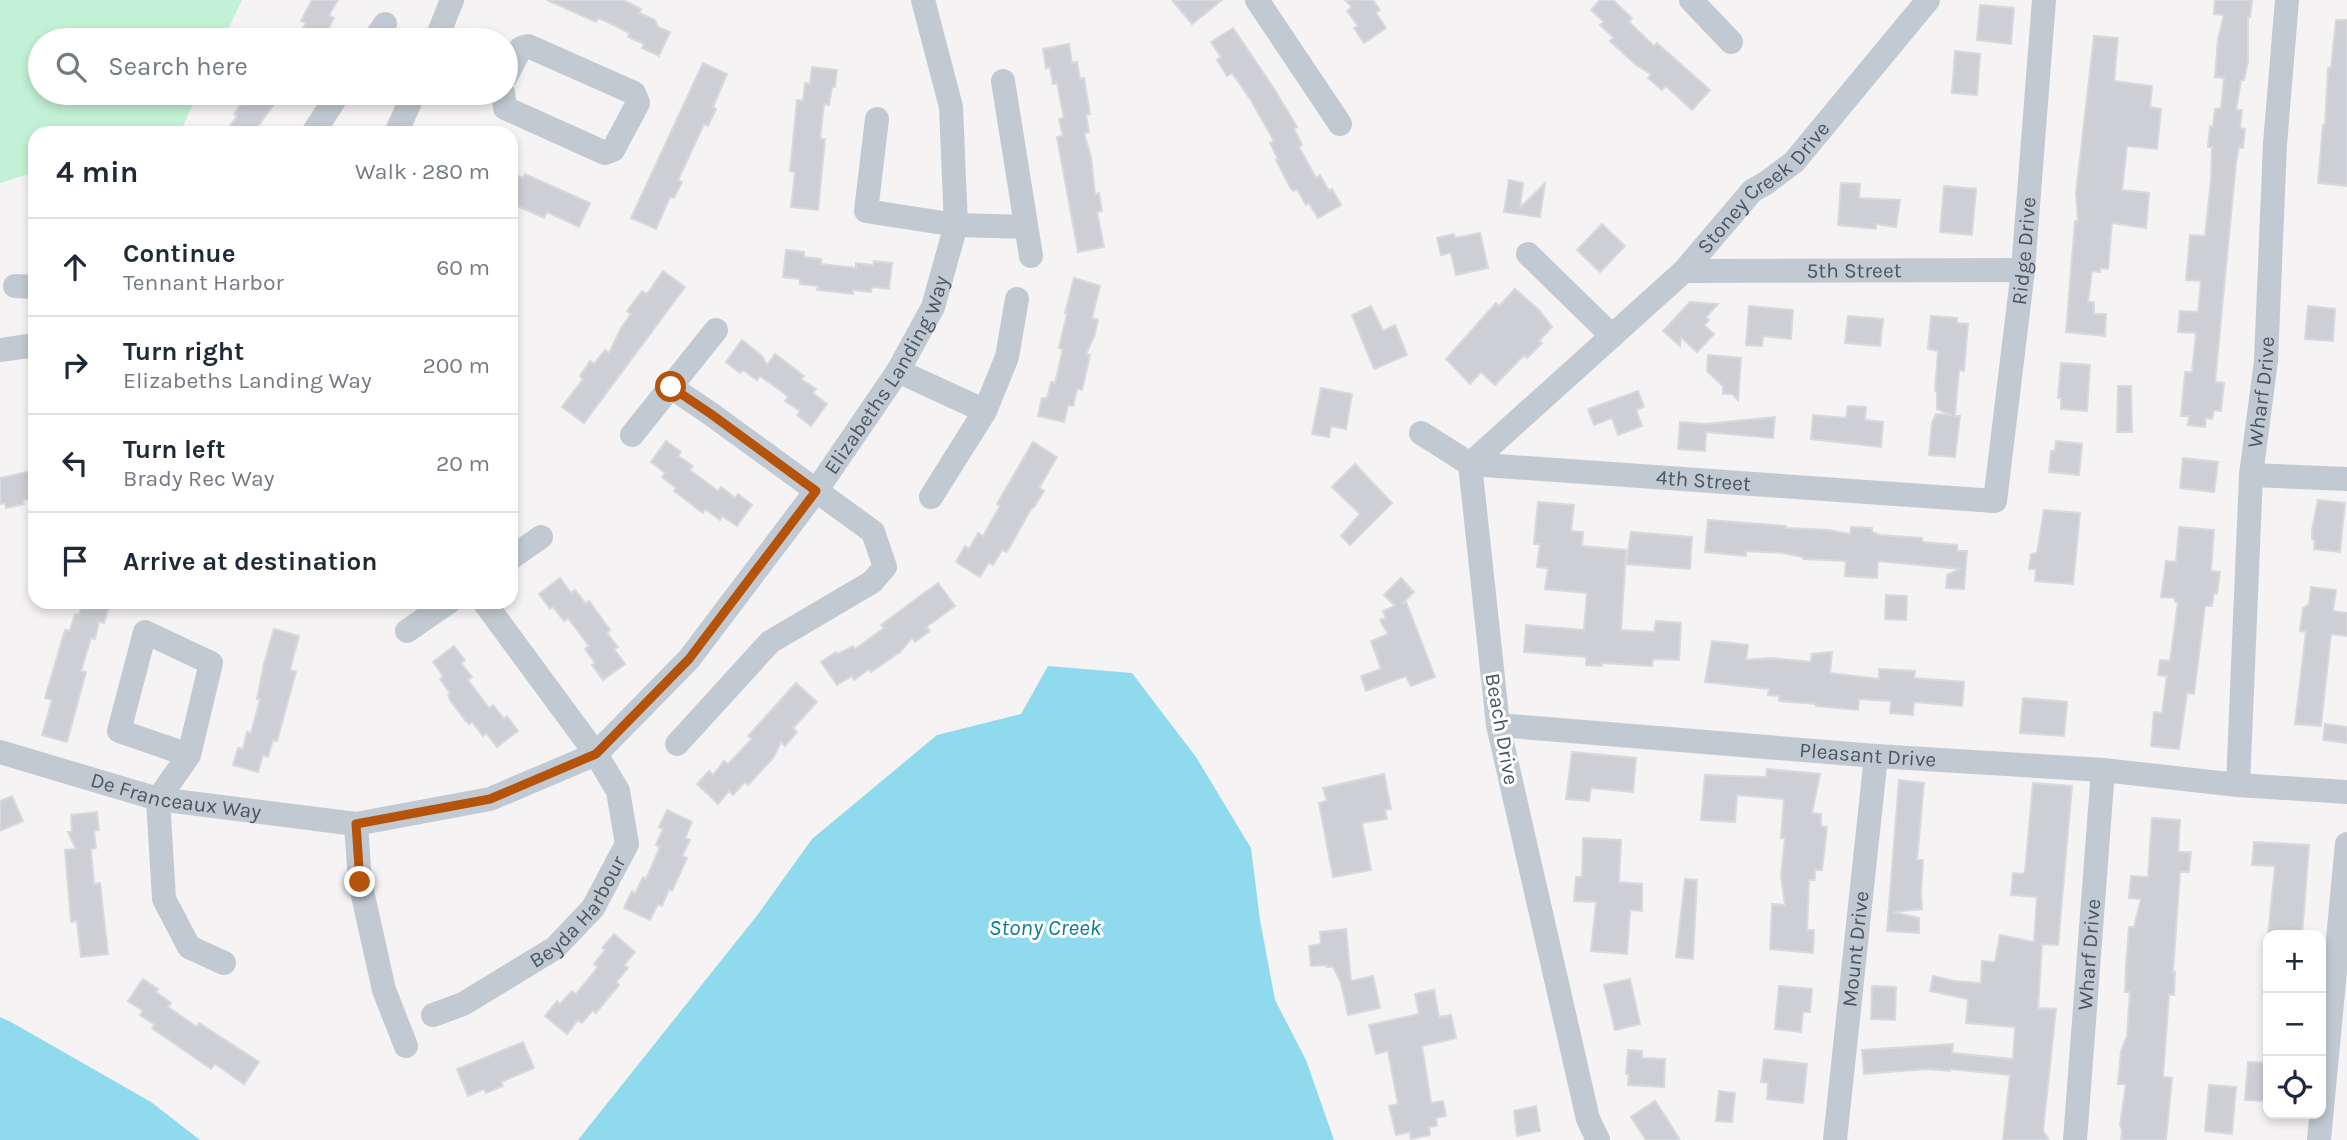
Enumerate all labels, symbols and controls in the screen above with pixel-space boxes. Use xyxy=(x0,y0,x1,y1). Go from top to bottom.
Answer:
search box xyxy=(28,28,518,105)
icon: search xyxy=(52,48,90,86)
text: Search here xyxy=(108,51,248,82)
street label: Stoney Creek Drive xyxy=(1692,117,1834,258)
text: 4 min xyxy=(56,154,138,190)
text: Walk · 280 m xyxy=(355,158,490,185)
street label: Ridge Drive xyxy=(2007,196,2041,306)
text: Continue xyxy=(123,238,235,269)
icon: ahead xyxy=(56,248,94,286)
text: 60 m xyxy=(436,254,490,281)
street label: 5th Street xyxy=(1806,258,1902,283)
text: Tennant Harbor xyxy=(123,269,284,296)
street label: Elizabeths Landing Way xyxy=(819,273,953,479)
text: Turn right xyxy=(123,336,244,367)
street label: Wharf Drive xyxy=(2243,336,2279,449)
icon: right xyxy=(56,346,94,384)
text: 200 m xyxy=(422,352,490,379)
text: Elizabeths Landing Way xyxy=(123,367,372,394)
route start xyxy=(655,371,686,402)
text: Turn left xyxy=(123,434,225,465)
icon: left xyxy=(56,444,94,482)
text: 20 m xyxy=(436,450,490,477)
text: Brady Rec Way xyxy=(123,465,275,492)
street label: 4th Street xyxy=(1655,465,1752,496)
icon: arrive xyxy=(56,542,94,580)
text: Arrive at destination xyxy=(123,546,377,577)
street label: Beach Drive xyxy=(1480,671,1524,787)
street label: Pleasant Drive xyxy=(1798,738,1937,772)
street label: De Franceaux Way xyxy=(88,768,263,824)
street label: Beyda Harbour xyxy=(525,851,631,973)
route end xyxy=(344,866,375,897)
street label: Mount Drive xyxy=(1837,890,1874,1008)
street label: Wharf Drive xyxy=(2073,898,2105,1011)
water label: Stony Creek xyxy=(989,914,1102,941)
map controls xyxy=(2263,930,2326,1119)
button: + xyxy=(2263,930,2326,993)
button: − xyxy=(2263,993,2326,1056)
button: locate xyxy=(2263,1056,2326,1119)

